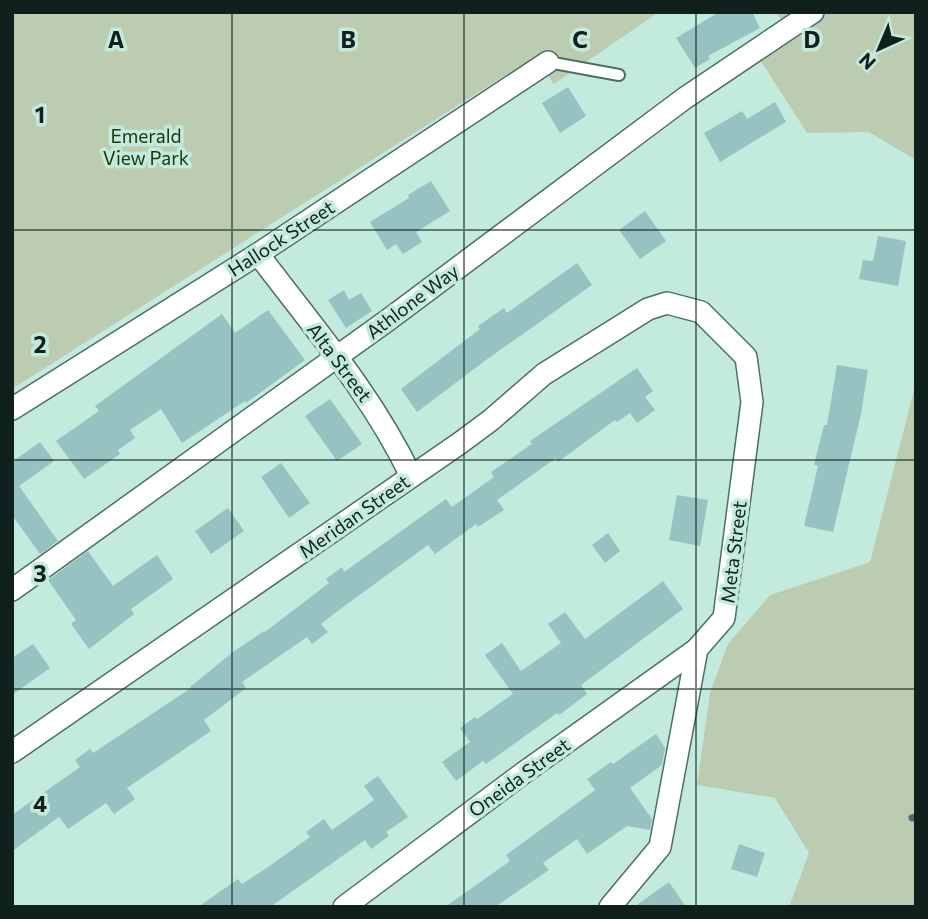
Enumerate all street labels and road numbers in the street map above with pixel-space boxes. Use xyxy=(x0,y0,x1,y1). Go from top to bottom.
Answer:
street label: Hallock Street xyxy=(223,195,339,281)
street label: Athlone Way xyxy=(361,259,463,343)
street label: Alta Street xyxy=(303,318,377,406)
street label: Meridan Street xyxy=(294,469,414,563)
street label: Meta Street xyxy=(715,499,751,605)
street label: Oneida Street xyxy=(464,732,574,821)

